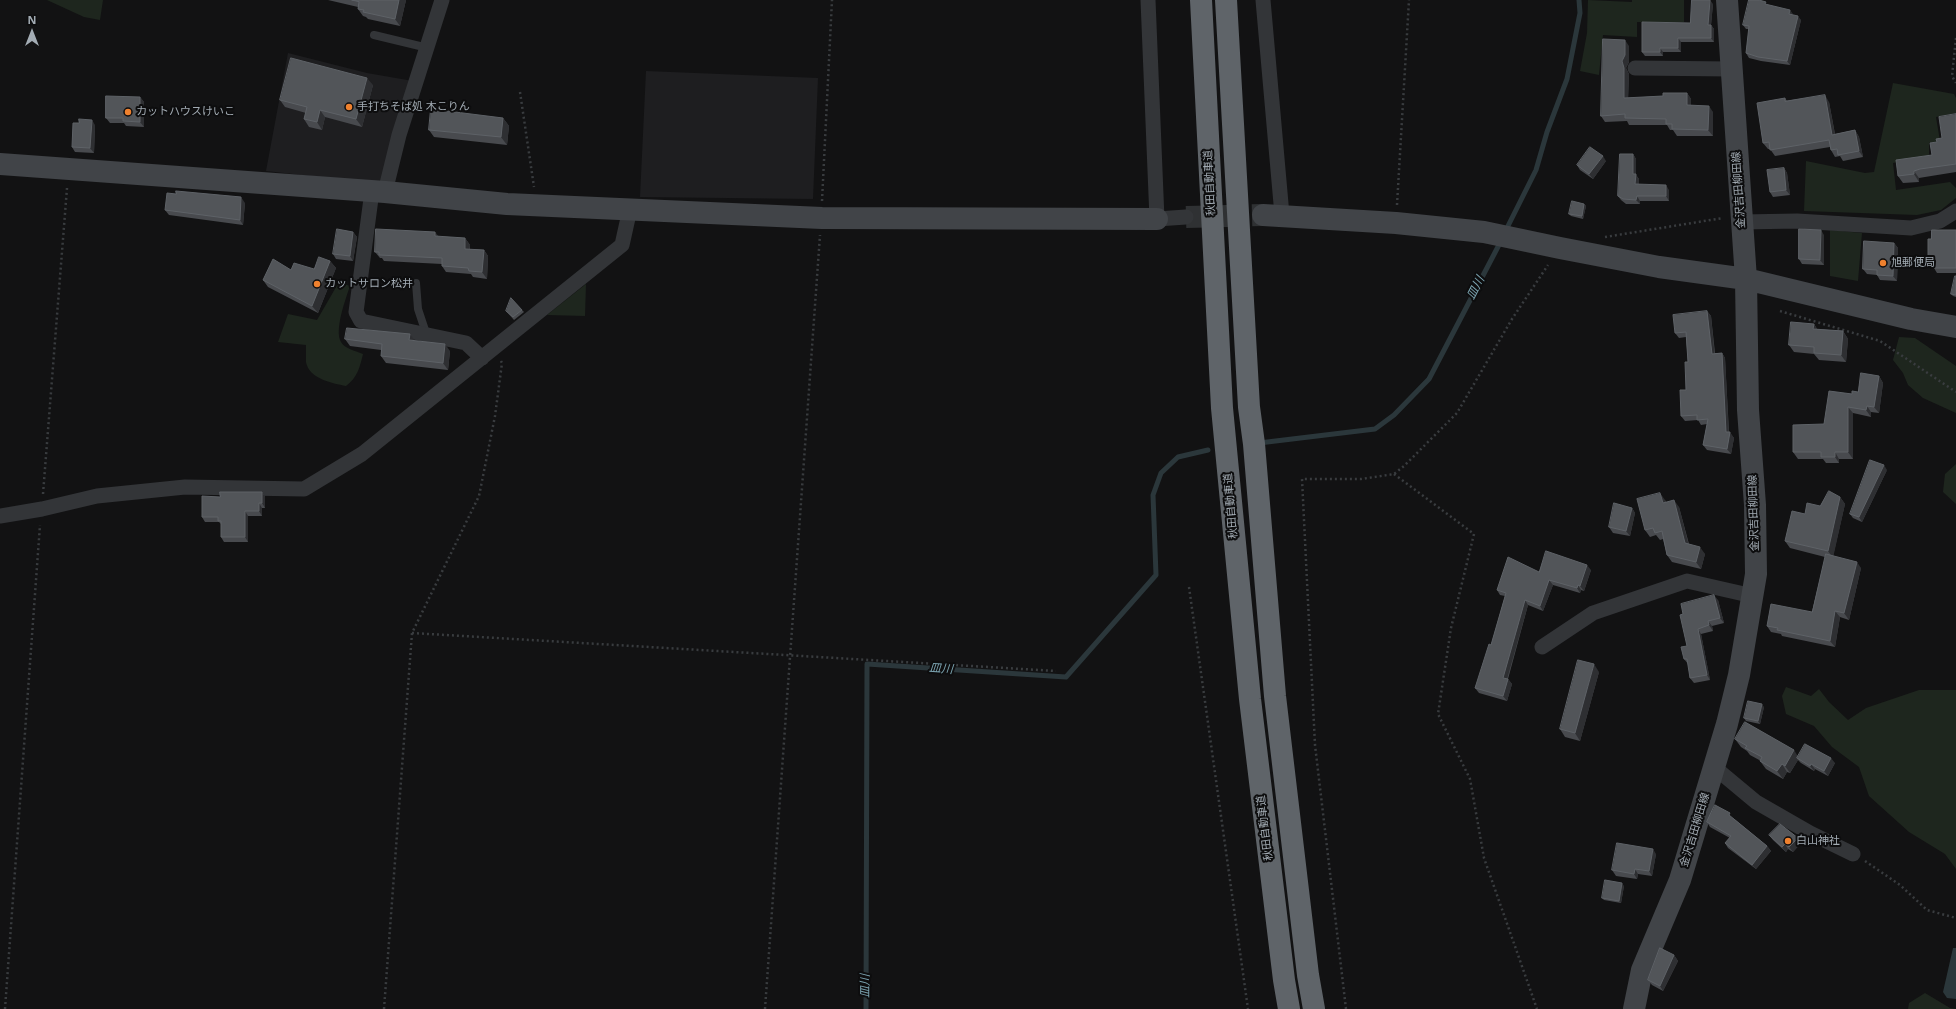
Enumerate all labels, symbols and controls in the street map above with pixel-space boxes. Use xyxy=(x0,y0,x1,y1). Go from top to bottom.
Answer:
north arrow xyxy=(12,12,52,52)
text: N xyxy=(28,12,36,27)
place label: 手打ちそば処 木こりん xyxy=(357,100,470,114)
marker: 手打ちそば処 木こりん xyxy=(344,102,354,112)
place label: カットハウスけいこ xyxy=(136,105,235,119)
marker: カットハウスけいこ xyxy=(123,107,133,117)
street label: 秋田自動車道 xyxy=(1202,150,1218,216)
street label: 金沢吉田柳田線 xyxy=(1730,151,1748,229)
place label: 旭郵便局 xyxy=(1891,256,1935,270)
marker: 旭郵便局 xyxy=(1878,258,1888,268)
water label: 皿川 xyxy=(1464,274,1488,302)
place label: カットサロン松井 xyxy=(325,277,413,291)
marker: カットサロン松井 xyxy=(312,279,322,289)
street label: 秋田自動車道 xyxy=(1222,473,1240,539)
street label: 金沢吉田柳田線 xyxy=(1746,474,1762,552)
water label: 皿川 xyxy=(929,661,953,677)
street label: 金沢吉田柳田線 xyxy=(1677,791,1713,869)
street label: 秋田自動車道 xyxy=(1254,794,1276,862)
place label: 白山神社 xyxy=(1796,834,1840,848)
marker: 白山神社 xyxy=(1783,836,1793,846)
water label: 皿川 xyxy=(859,974,873,998)

